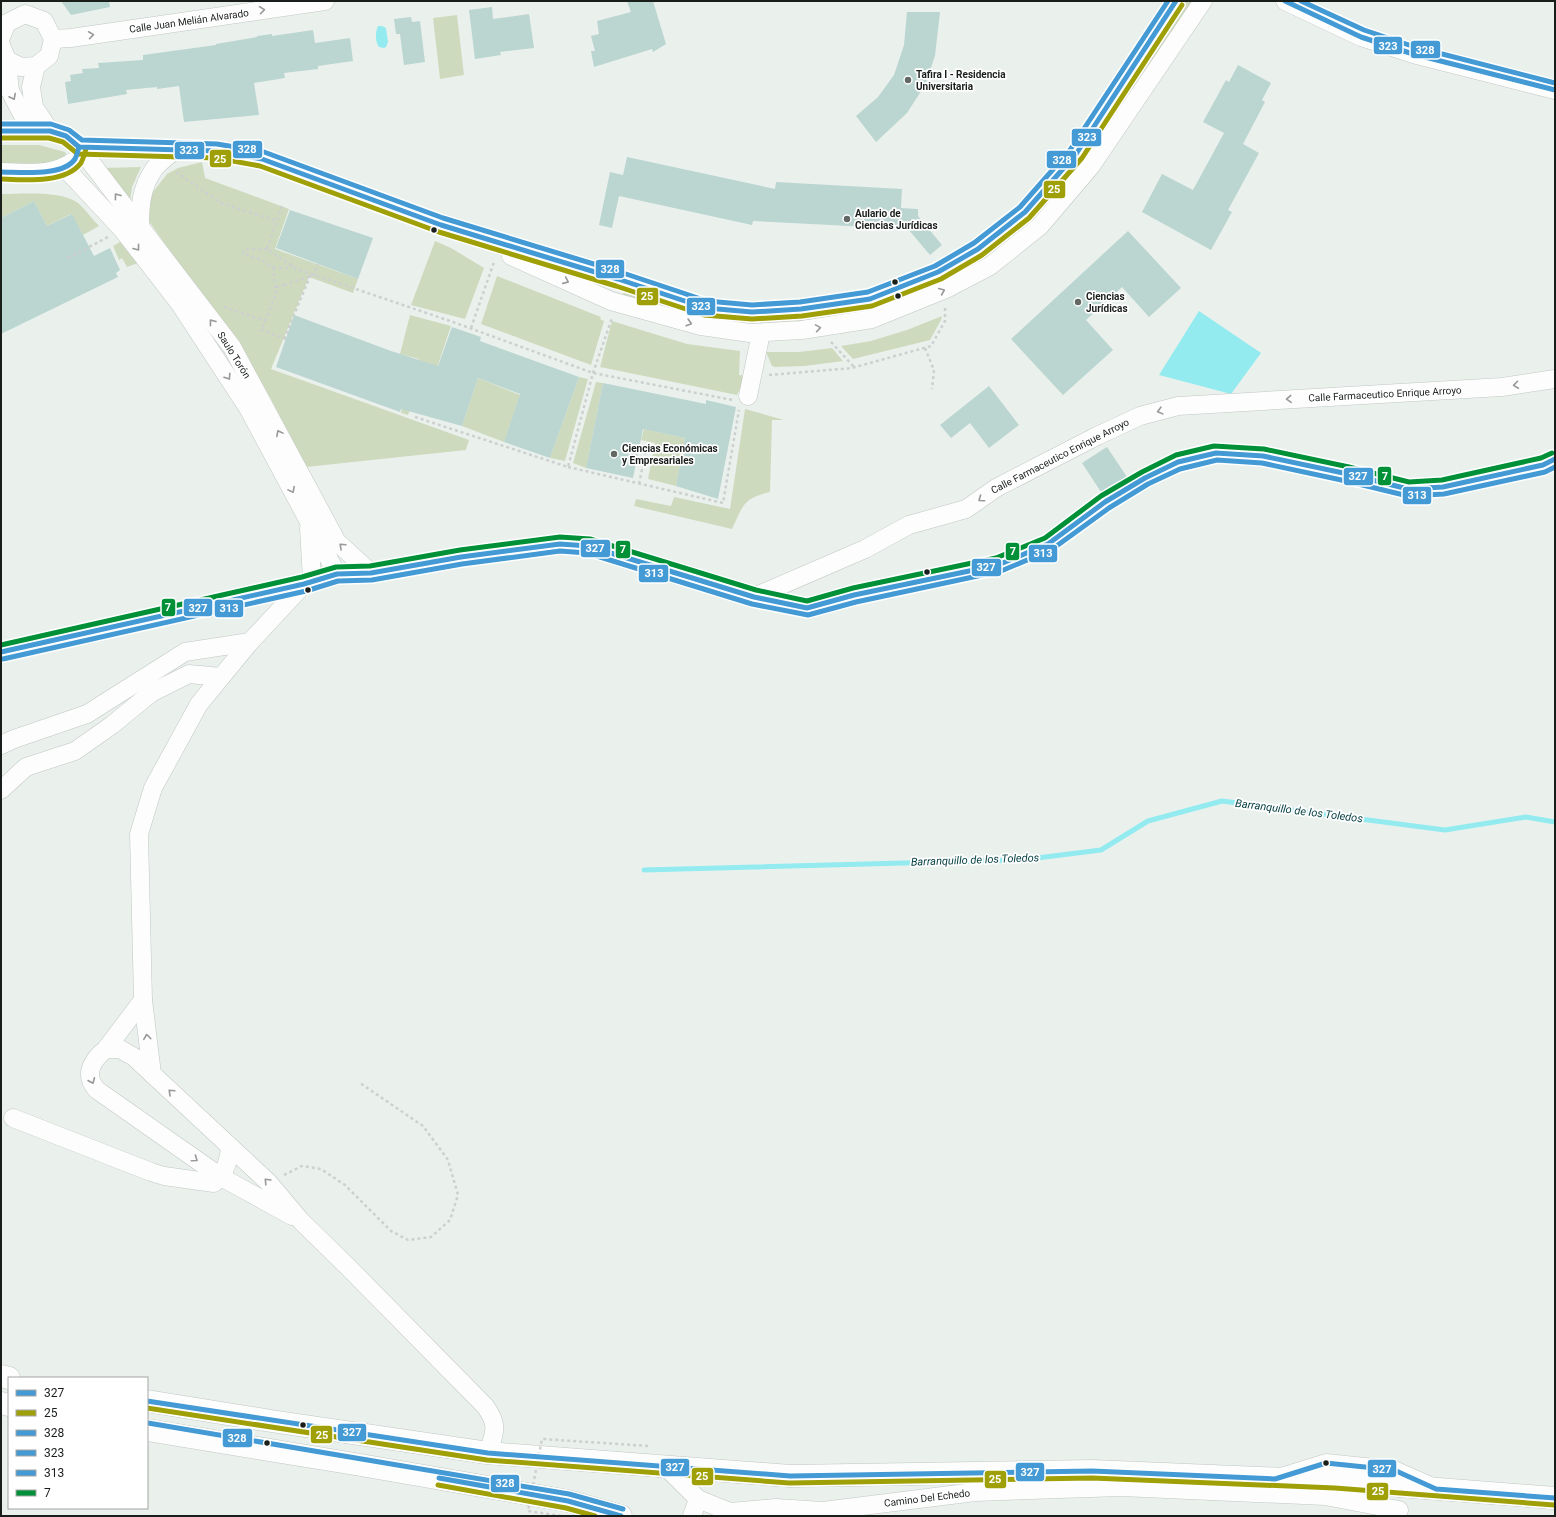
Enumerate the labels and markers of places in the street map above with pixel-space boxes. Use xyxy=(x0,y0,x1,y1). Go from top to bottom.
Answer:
place label: Tafira I - Residencia Universitaria xyxy=(916,69,1006,92)
marker: Tafira I - Residencia Universitaria xyxy=(903,75,913,85)
place label: Aulario de Ciencias Jurídicas xyxy=(855,208,938,231)
marker: Aulario de Ciencias Jurídicas xyxy=(842,214,852,224)
unlabelled marker xyxy=(429,225,439,235)
unlabelled marker xyxy=(890,277,900,287)
unlabelled marker xyxy=(893,291,903,301)
place label: Ciencias Jurídicas xyxy=(1086,291,1128,314)
marker: Ciencias Jurídicas xyxy=(1073,297,1083,307)
place label: Ciencias Económicas y Empresariales xyxy=(622,443,718,466)
marker: Ciencias Económicas y Empresariales xyxy=(609,449,619,459)
unlabelled marker xyxy=(922,567,932,577)
unlabelled marker xyxy=(303,585,313,595)
unlabelled marker xyxy=(298,1420,308,1430)
unlabelled marker xyxy=(262,1438,272,1448)
unlabelled marker xyxy=(1321,1458,1331,1468)

